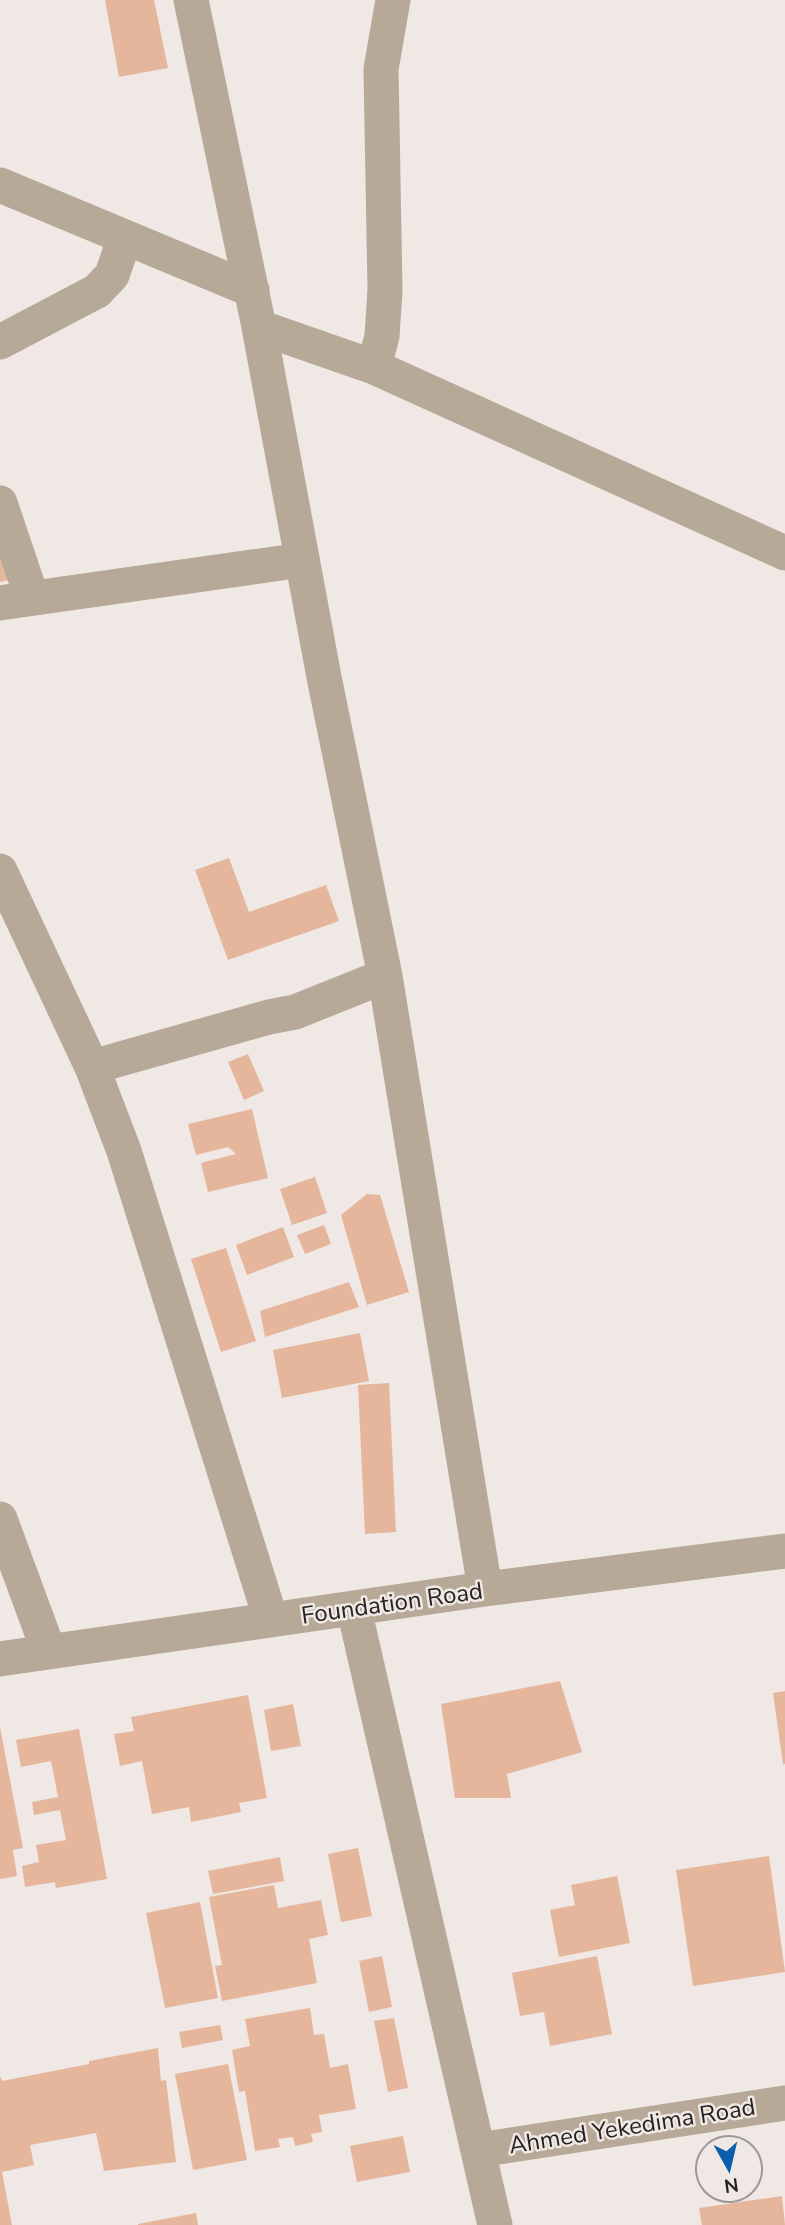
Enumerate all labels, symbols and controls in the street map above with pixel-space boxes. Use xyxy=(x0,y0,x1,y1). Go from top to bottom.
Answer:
street label: Foundation Road xyxy=(299,1574,485,1632)
street label: Ahmed Yekedima Road xyxy=(506,2091,758,2161)
north arrow xyxy=(694,2134,764,2204)
text: N xyxy=(722,2171,740,2199)

